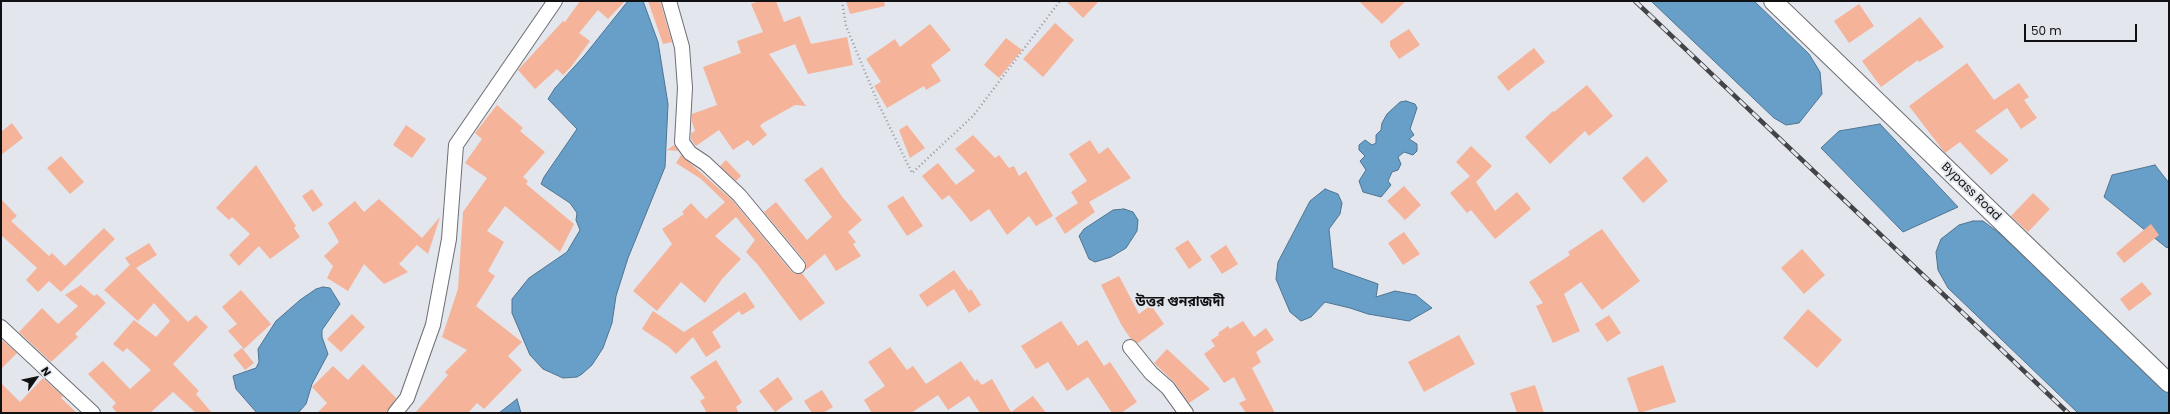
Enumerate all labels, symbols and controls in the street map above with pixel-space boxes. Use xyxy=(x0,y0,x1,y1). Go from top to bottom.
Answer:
scale bar xyxy=(2026,16,2139,42)
text: 50 m xyxy=(2031,22,2062,39)
street label: Bypass Road xyxy=(1938,160,2004,224)
district label: উত্তর গুনরাজদী xyxy=(1136,294,1224,310)
north arrow xyxy=(16,358,56,398)
text: N xyxy=(37,364,55,379)

